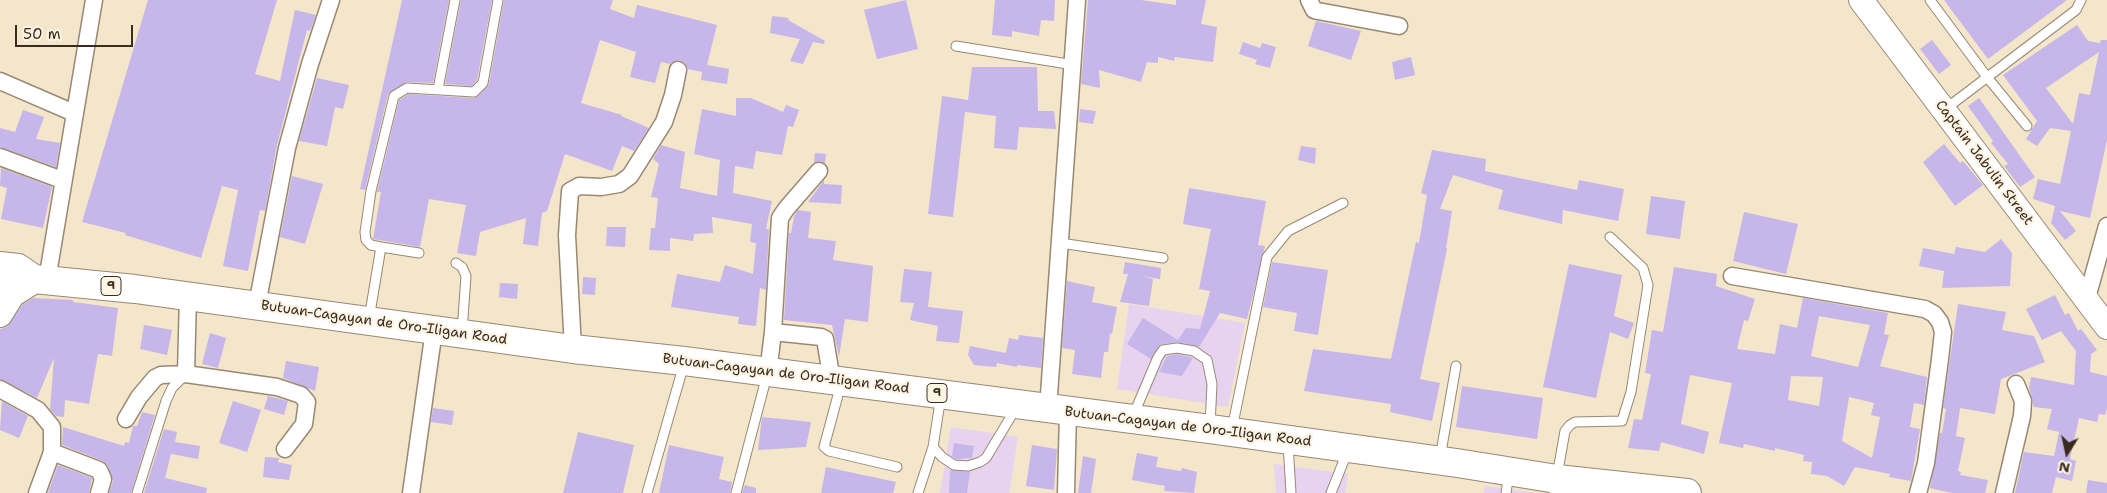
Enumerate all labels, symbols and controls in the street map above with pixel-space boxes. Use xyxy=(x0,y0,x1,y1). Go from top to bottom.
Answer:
scale bar xyxy=(18,15,135,47)
text: 50 m xyxy=(23,24,61,44)
street label: Captain Jabulin Street xyxy=(1931,97,2037,229)
road number: 9 xyxy=(101,276,121,296)
street label: Butuan-Cagayan de Oro-Iligan Road xyxy=(260,297,508,349)
street label: Butuan-Cagayan de Oro-Iligan Road xyxy=(662,351,910,397)
road number: 9 xyxy=(927,383,947,402)
street label: Butuan-Cagayan de Oro-Iligan Road xyxy=(1064,404,1312,450)
north arrow xyxy=(2042,428,2092,478)
text: N xyxy=(2057,458,2071,478)

